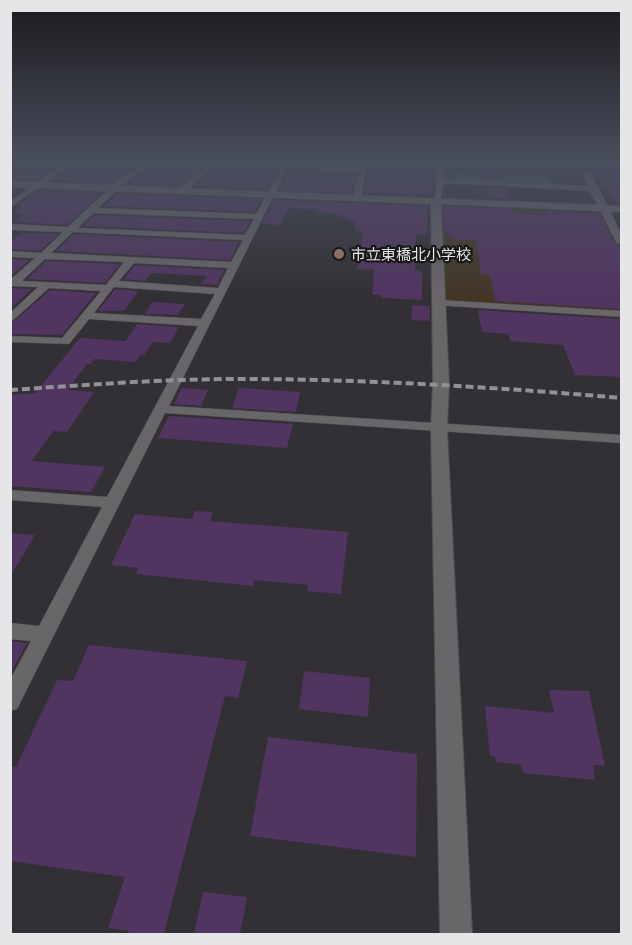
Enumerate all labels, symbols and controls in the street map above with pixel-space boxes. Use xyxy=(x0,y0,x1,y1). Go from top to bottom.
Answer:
place label: 市立東橋北小学校 xyxy=(351,244,471,264)
marker: 市立東橋北小学校 xyxy=(332,247,346,261)

